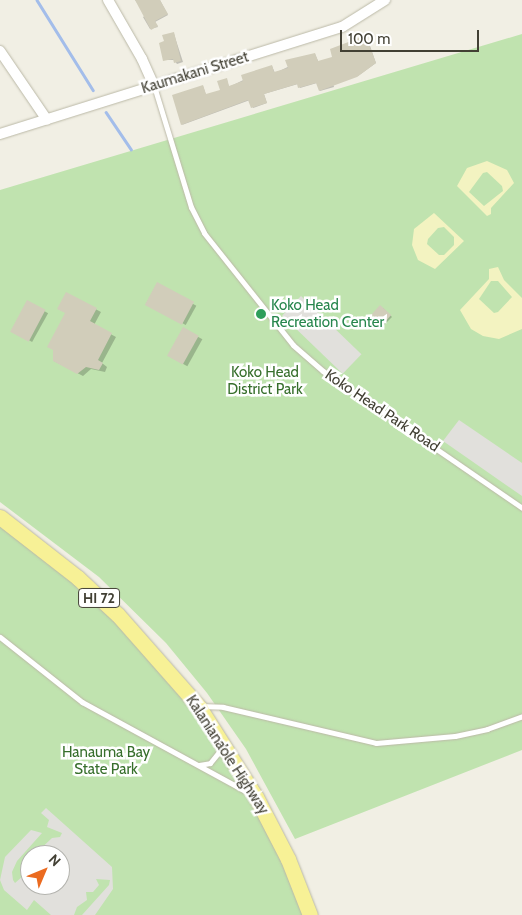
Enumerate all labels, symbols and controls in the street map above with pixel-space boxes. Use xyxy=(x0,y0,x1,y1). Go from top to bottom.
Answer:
scale bar xyxy=(342,20,481,52)
text: 100 m xyxy=(348,30,390,48)
street label: Kaumakani Street xyxy=(139,48,251,98)
place label: Koko Head Recreation Center xyxy=(271,296,384,331)
marker: Koko Head Recreation Center xyxy=(255,308,267,320)
park label: Koko Head District Park xyxy=(227,363,303,398)
street label: Koko Head Park Road xyxy=(321,366,443,456)
road number: HI 72 xyxy=(78,586,120,610)
street label: Kalaniana’ole Highway xyxy=(182,692,272,818)
park label: Hanauma Bay State Park xyxy=(62,743,150,778)
north arrow xyxy=(20,845,70,895)
text: N xyxy=(45,850,65,870)

